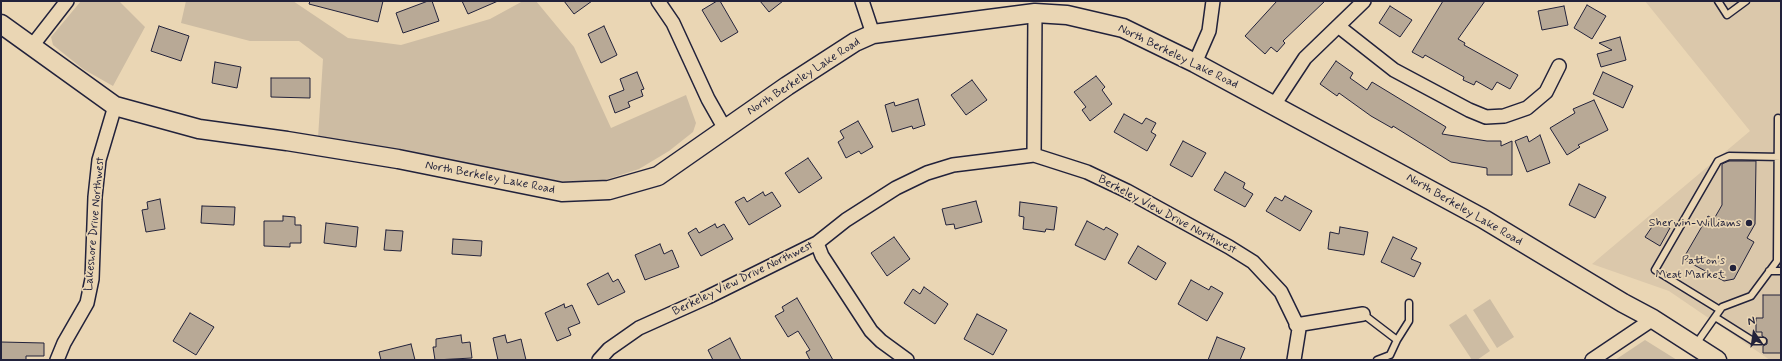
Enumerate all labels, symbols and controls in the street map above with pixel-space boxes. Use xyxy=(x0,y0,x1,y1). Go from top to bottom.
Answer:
street label: North Berkeley Lake Road xyxy=(1116,22,1240,92)
street label: North Berkeley Lake Road xyxy=(745,35,863,119)
street label: Lakeshore Drive Northwest xyxy=(82,156,108,292)
street label: North Berkeley Lake Road xyxy=(424,158,556,198)
street label: North Berkeley Lake Road xyxy=(1403,171,1525,249)
street label: Berkeley View Drive Northwest xyxy=(1095,172,1239,258)
place label: Sherwin-Williams xyxy=(1649,216,1741,230)
marker: Sherwin-Williams xyxy=(1744,218,1754,228)
street label: Berkeley View Drive Northwest xyxy=(670,239,816,319)
place label: Patton's Meat Market xyxy=(1655,254,1725,282)
marker: Patton's Meat Market xyxy=(1728,263,1738,273)
north arrow xyxy=(1734,313,1774,353)
text: N xyxy=(1746,314,1756,329)

